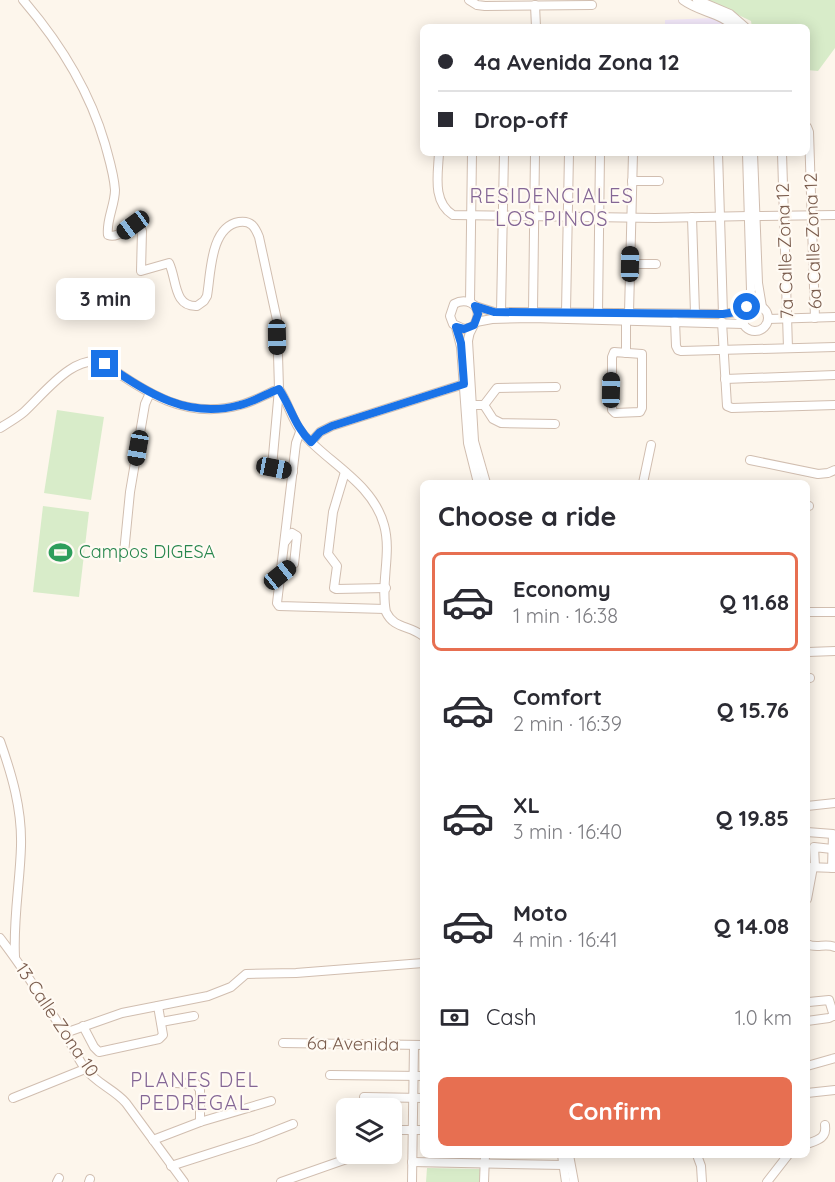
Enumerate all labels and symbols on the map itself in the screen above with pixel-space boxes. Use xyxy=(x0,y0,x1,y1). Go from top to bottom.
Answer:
street label: 6a Calle Zona 12 xyxy=(799,172,826,310)
district label: RESIDENCIALES LOS PINOS xyxy=(469,183,635,231)
street label: 7a Calle Zona 12 xyxy=(771,183,798,319)
car xyxy=(113,207,153,243)
car xyxy=(621,246,639,282)
callout: 3 min xyxy=(56,277,154,319)
route start xyxy=(733,293,760,320)
car xyxy=(268,319,286,355)
route end xyxy=(91,350,118,377)
car xyxy=(602,372,620,408)
car xyxy=(126,429,150,467)
car xyxy=(255,456,293,480)
sports icon: Campos DIGESA xyxy=(48,539,74,565)
place label: Campos DIGESA xyxy=(79,540,216,563)
car xyxy=(260,557,300,593)
street label: 13 Calle Zona 10 xyxy=(11,958,104,1081)
street label: 6a Avenida xyxy=(307,1031,399,1056)
district label: PLANES DEL PEDREGAL xyxy=(130,1067,260,1115)

